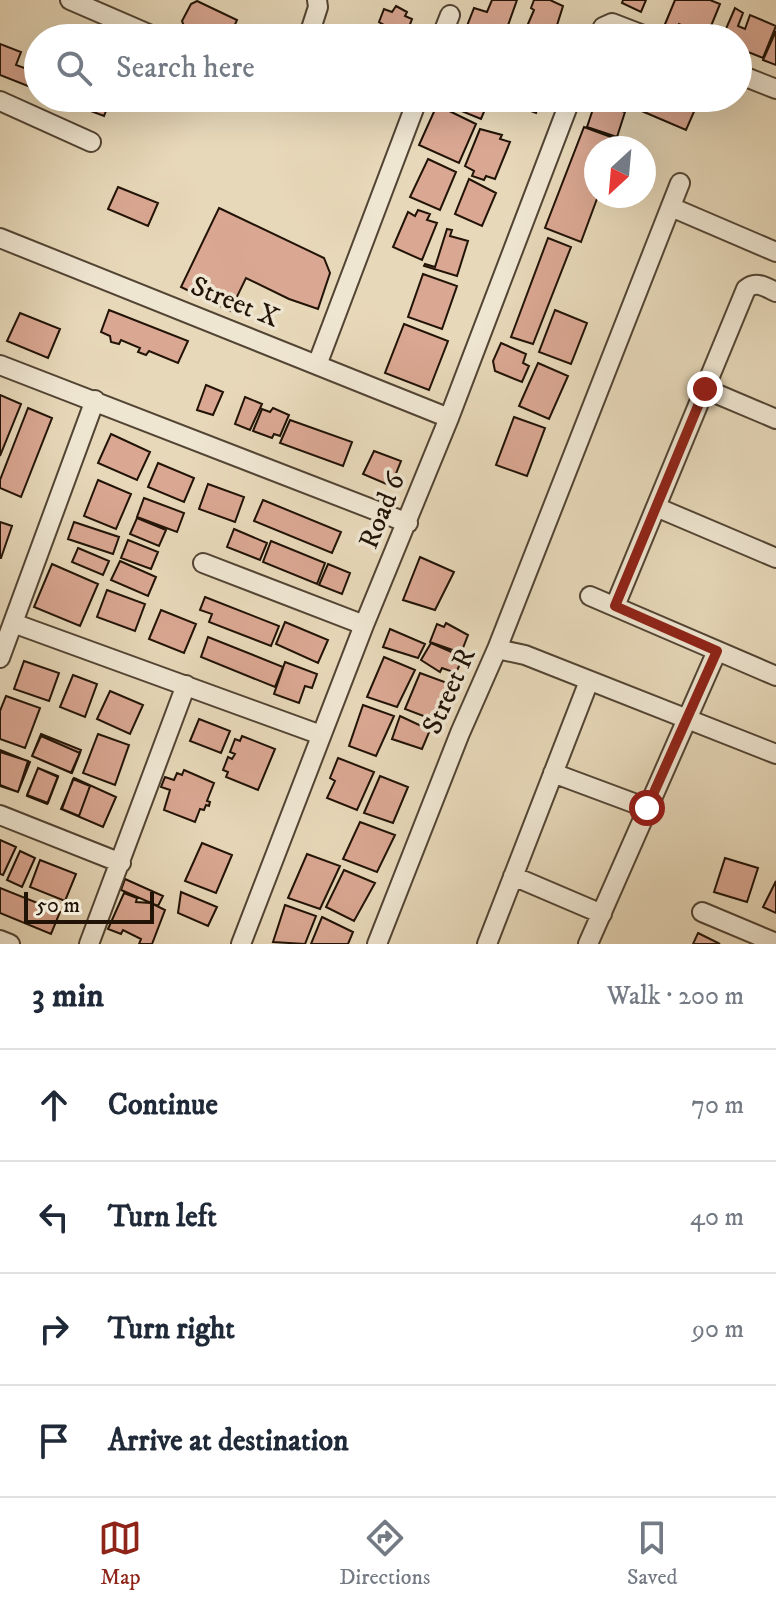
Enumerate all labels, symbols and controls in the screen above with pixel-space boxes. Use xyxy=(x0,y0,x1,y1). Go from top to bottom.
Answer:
search box xyxy=(24,24,752,112)
icon: search xyxy=(52,46,96,90)
text: Search here xyxy=(116,50,255,87)
north arrow xyxy=(584,136,656,208)
street label: Street X xyxy=(186,268,284,336)
route end xyxy=(687,371,723,407)
street label: Road 6 xyxy=(351,467,413,554)
street label: Street R xyxy=(415,642,484,740)
route start xyxy=(629,790,665,826)
scale bar xyxy=(24,888,154,924)
text: 50 m xyxy=(36,892,80,919)
text: 3 min xyxy=(32,975,104,1017)
text: Walk · 200 m xyxy=(607,980,744,1013)
icon: ahead xyxy=(32,1083,76,1127)
text: Continue xyxy=(108,1087,218,1124)
text: 70 m xyxy=(691,1089,744,1122)
icon: left xyxy=(32,1195,76,1239)
text: Turn left xyxy=(108,1199,217,1236)
text: 40 m xyxy=(690,1201,744,1234)
icon: right xyxy=(32,1307,76,1351)
text: Turn right xyxy=(108,1311,235,1348)
text: 90 m xyxy=(692,1313,744,1346)
icon: arrive xyxy=(32,1419,76,1463)
text: Arrive at destination xyxy=(108,1423,349,1460)
tab: Map xyxy=(98,1516,142,1591)
tab: Directions xyxy=(339,1516,430,1591)
tab: Saved xyxy=(627,1516,678,1591)

